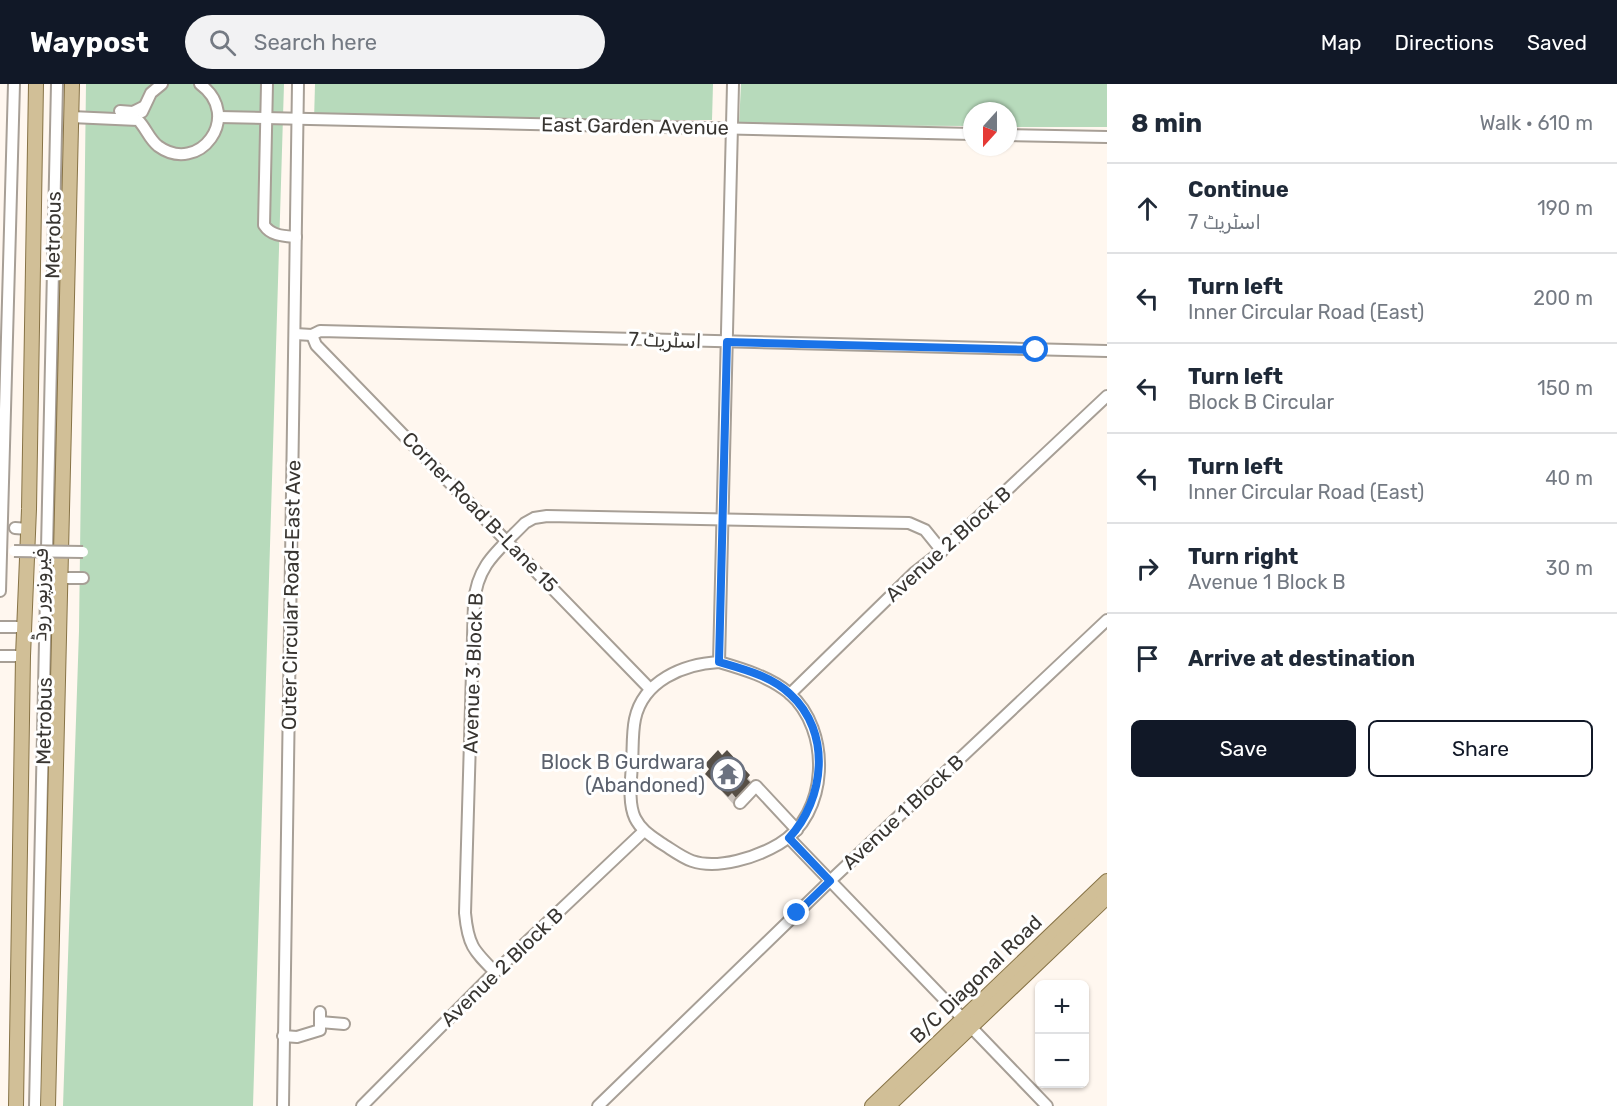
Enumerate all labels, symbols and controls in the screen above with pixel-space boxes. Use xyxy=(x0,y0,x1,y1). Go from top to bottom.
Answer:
search box xyxy=(185,15,605,69)
text: Waypost xyxy=(30,26,149,59)
icon: search xyxy=(206,26,239,59)
text: Search here xyxy=(254,29,377,56)
text: Map xyxy=(1321,30,1362,55)
text: Directions xyxy=(1395,30,1494,55)
text: Saved xyxy=(1527,30,1587,55)
north arrow xyxy=(963,102,1017,156)
text: 8 min xyxy=(1131,108,1202,139)
text: Walk · 610 m xyxy=(1479,111,1593,135)
street label: East Garden Avenue xyxy=(541,112,729,140)
text: Continue xyxy=(1188,176,1289,203)
street label: Metrobus xyxy=(40,191,66,279)
icon: ahead xyxy=(1131,192,1164,225)
text: 190 m xyxy=(1537,196,1593,220)
text: اسٹریٹ 7 xyxy=(1188,210,1261,234)
text: Turn left xyxy=(1188,273,1283,300)
icon: left xyxy=(1131,282,1164,315)
text: 200 m xyxy=(1533,286,1593,310)
text: Inner Circular Road (East) xyxy=(1188,300,1424,324)
street label: اسٹریٹ 7 xyxy=(628,327,702,353)
route start xyxy=(1022,336,1048,362)
text: Turn left xyxy=(1188,363,1283,390)
icon: left xyxy=(1131,372,1164,405)
text: 150 m xyxy=(1537,376,1593,400)
text: Block B Circular xyxy=(1188,390,1334,414)
street label: Corner Road B-Lane 15 xyxy=(397,427,563,597)
text: Turn left xyxy=(1188,453,1283,480)
street label: Outer Circular Road-East Ave xyxy=(277,460,305,730)
icon: left xyxy=(1131,462,1164,495)
text: 40 m xyxy=(1545,466,1593,490)
text: Inner Circular Road (East) xyxy=(1188,480,1424,504)
street label: Avenue 2 Block B xyxy=(880,481,1016,607)
text: Turn right xyxy=(1188,543,1298,570)
street label: فیروزپور روڈ xyxy=(27,548,55,642)
icon: right xyxy=(1131,552,1164,585)
text: 30 m xyxy=(1546,556,1593,580)
text: Avenue 1 Block B xyxy=(1188,570,1346,594)
street label: Avenue 3 Block B xyxy=(458,592,488,754)
icon: arrive xyxy=(1131,642,1164,675)
text: Arrive at destination xyxy=(1188,645,1415,672)
street label: Metrobus xyxy=(31,677,57,765)
button: Save xyxy=(1131,720,1356,777)
button: Share xyxy=(1368,720,1593,777)
place label: Block B Gurdwara (Abandoned) xyxy=(541,750,705,797)
street label: Avenue 1 Block B xyxy=(837,750,969,874)
temple icon: Block B Gurdwara (Abandoned) xyxy=(710,756,746,792)
route end xyxy=(783,899,809,925)
street label: Avenue 2 Block B xyxy=(436,903,568,1031)
street label: B/C Diagonal Road xyxy=(905,910,1047,1048)
map controls xyxy=(1035,980,1089,1088)
button: + xyxy=(1035,980,1089,1034)
button: − xyxy=(1035,1034,1089,1088)

